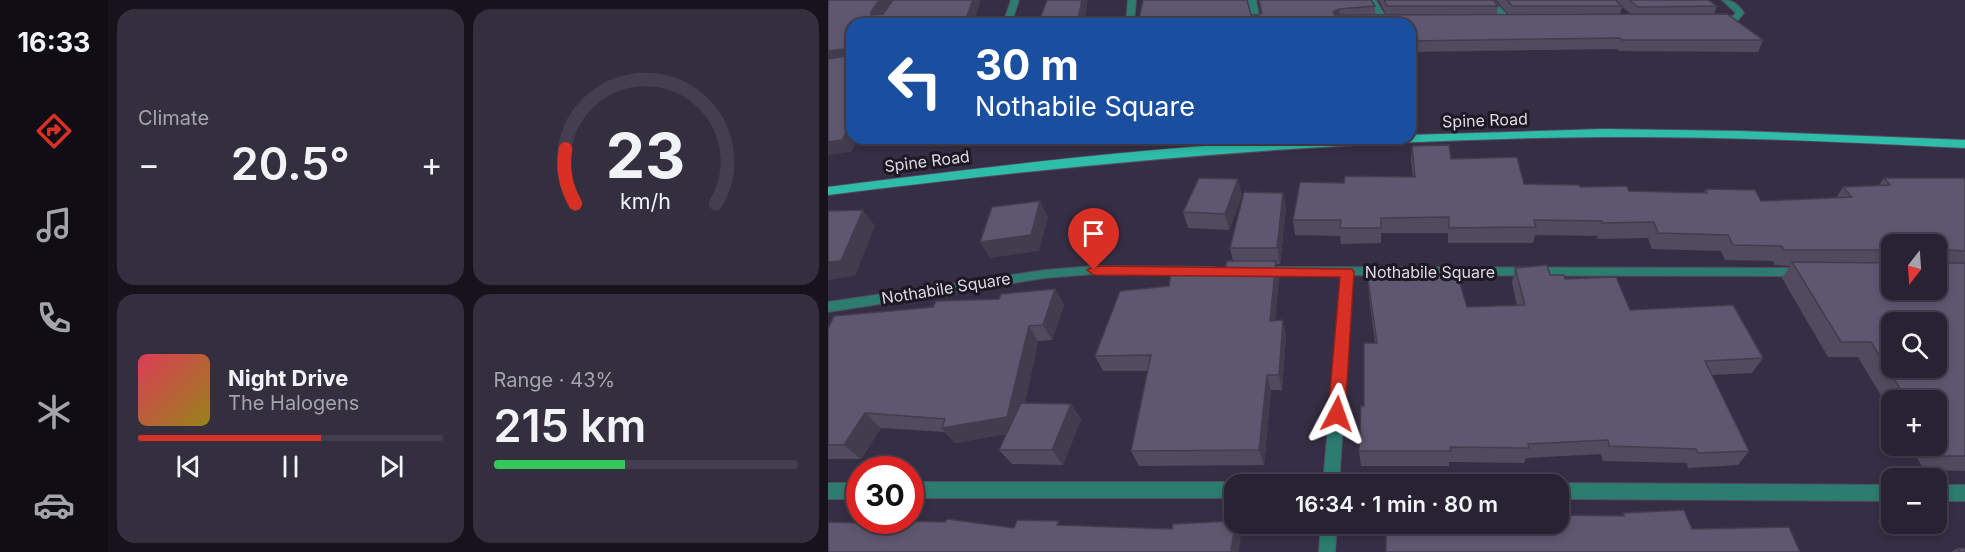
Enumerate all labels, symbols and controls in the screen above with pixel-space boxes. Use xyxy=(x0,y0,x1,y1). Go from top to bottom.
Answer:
text: 16:33 xyxy=(17,26,91,59)
text: 30 m xyxy=(975,39,1079,90)
icon: left xyxy=(876,42,954,120)
text: Nothabile Square xyxy=(975,90,1195,123)
text: Climate xyxy=(138,106,209,130)
street label: Spine Road xyxy=(1442,109,1528,131)
icon: directions xyxy=(33,110,75,152)
text: 23 xyxy=(606,118,686,193)
text: 20.5° xyxy=(231,136,350,191)
text: − xyxy=(138,144,160,184)
text: + xyxy=(421,144,442,184)
street label: Spine Road xyxy=(883,146,971,176)
text: km/h xyxy=(620,188,671,214)
icon: music xyxy=(33,204,75,246)
pin xyxy=(1068,208,1119,270)
icon: arrive xyxy=(1077,217,1110,250)
north arrow xyxy=(1881,234,1947,300)
map controls xyxy=(1881,234,1947,534)
street label: Nothabile Square xyxy=(1365,262,1495,282)
street label: Nothabile Square xyxy=(880,268,1012,308)
icon: phone xyxy=(33,297,75,339)
button: search xyxy=(1881,312,1947,378)
text: Night Drive xyxy=(228,365,348,391)
text: Range · 43% xyxy=(494,368,615,392)
position arrow xyxy=(1305,382,1369,446)
button: + xyxy=(1881,390,1947,456)
icon: climate xyxy=(33,391,75,433)
text: The Halogens xyxy=(228,391,359,415)
text: 215 km xyxy=(494,398,646,453)
icon: previous xyxy=(172,450,205,483)
icon: pause xyxy=(274,450,307,483)
icon: next xyxy=(375,450,408,483)
speed limit sign: 30 xyxy=(846,456,924,534)
button: − xyxy=(1881,468,1947,534)
icon: car xyxy=(33,484,75,526)
text: 16:34 · 1 min · 80 m xyxy=(1295,491,1498,517)

